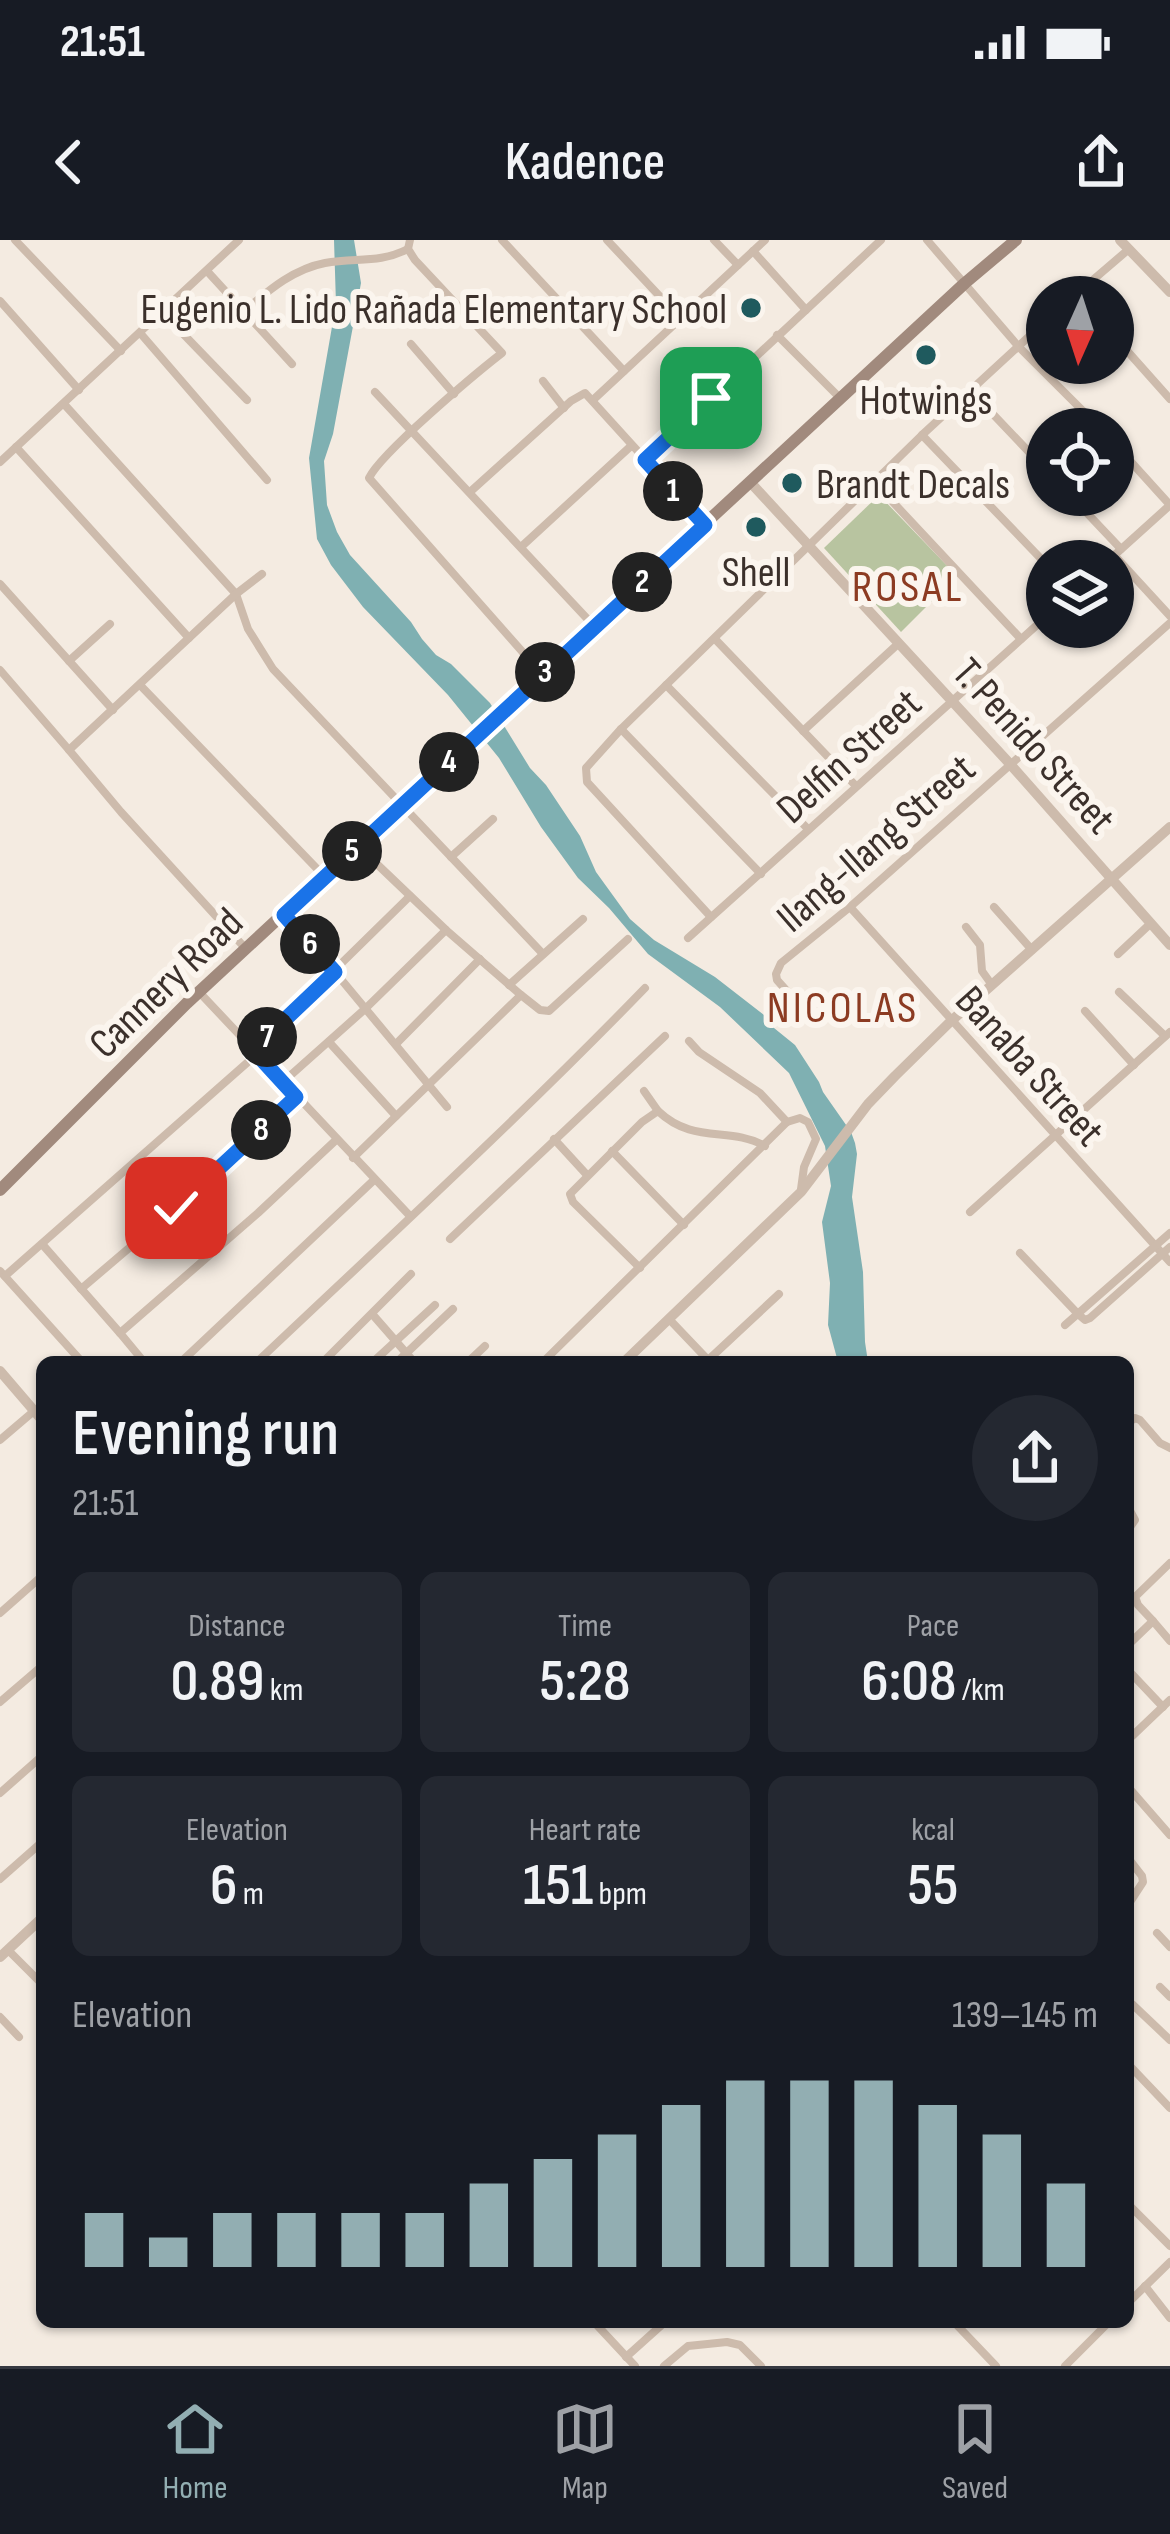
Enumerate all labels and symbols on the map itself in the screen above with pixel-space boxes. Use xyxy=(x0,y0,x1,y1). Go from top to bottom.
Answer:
north arrow xyxy=(1026,276,1134,384)
place label: Eugenio L. Lido Rañada Elementary School xyxy=(141,285,727,336)
marker: Eugenio L. Lido Rañada Elementary School xyxy=(738,295,764,321)
marker: Hotwings xyxy=(913,342,939,368)
pin xyxy=(660,347,762,449)
place label: Hotwings xyxy=(860,376,992,427)
place label: Brandt Decals xyxy=(816,460,1010,511)
pin: 1 xyxy=(643,461,703,521)
marker: Brandt Decals xyxy=(779,470,805,496)
marker: Shell xyxy=(743,514,769,540)
place label: Shell xyxy=(722,548,790,599)
pin: 2 xyxy=(612,552,672,612)
district label: ROSAL xyxy=(852,560,964,615)
pin: 3 xyxy=(515,642,575,702)
street label: T. Penido Street xyxy=(941,648,1125,845)
street label: Delfin Street xyxy=(767,679,933,835)
pin: 4 xyxy=(419,732,479,792)
street label: Ilang-Ilang Street xyxy=(767,744,986,944)
pin: 5 xyxy=(322,821,382,881)
street label: Cannery Road xyxy=(79,898,254,1069)
pin: 6 xyxy=(280,914,340,974)
street label: Banaba Street xyxy=(944,976,1114,1157)
district label: NICOLAS xyxy=(767,981,919,1036)
pin: 7 xyxy=(237,1007,297,1067)
pin: 8 xyxy=(231,1100,291,1160)
pin xyxy=(125,1157,227,1259)

